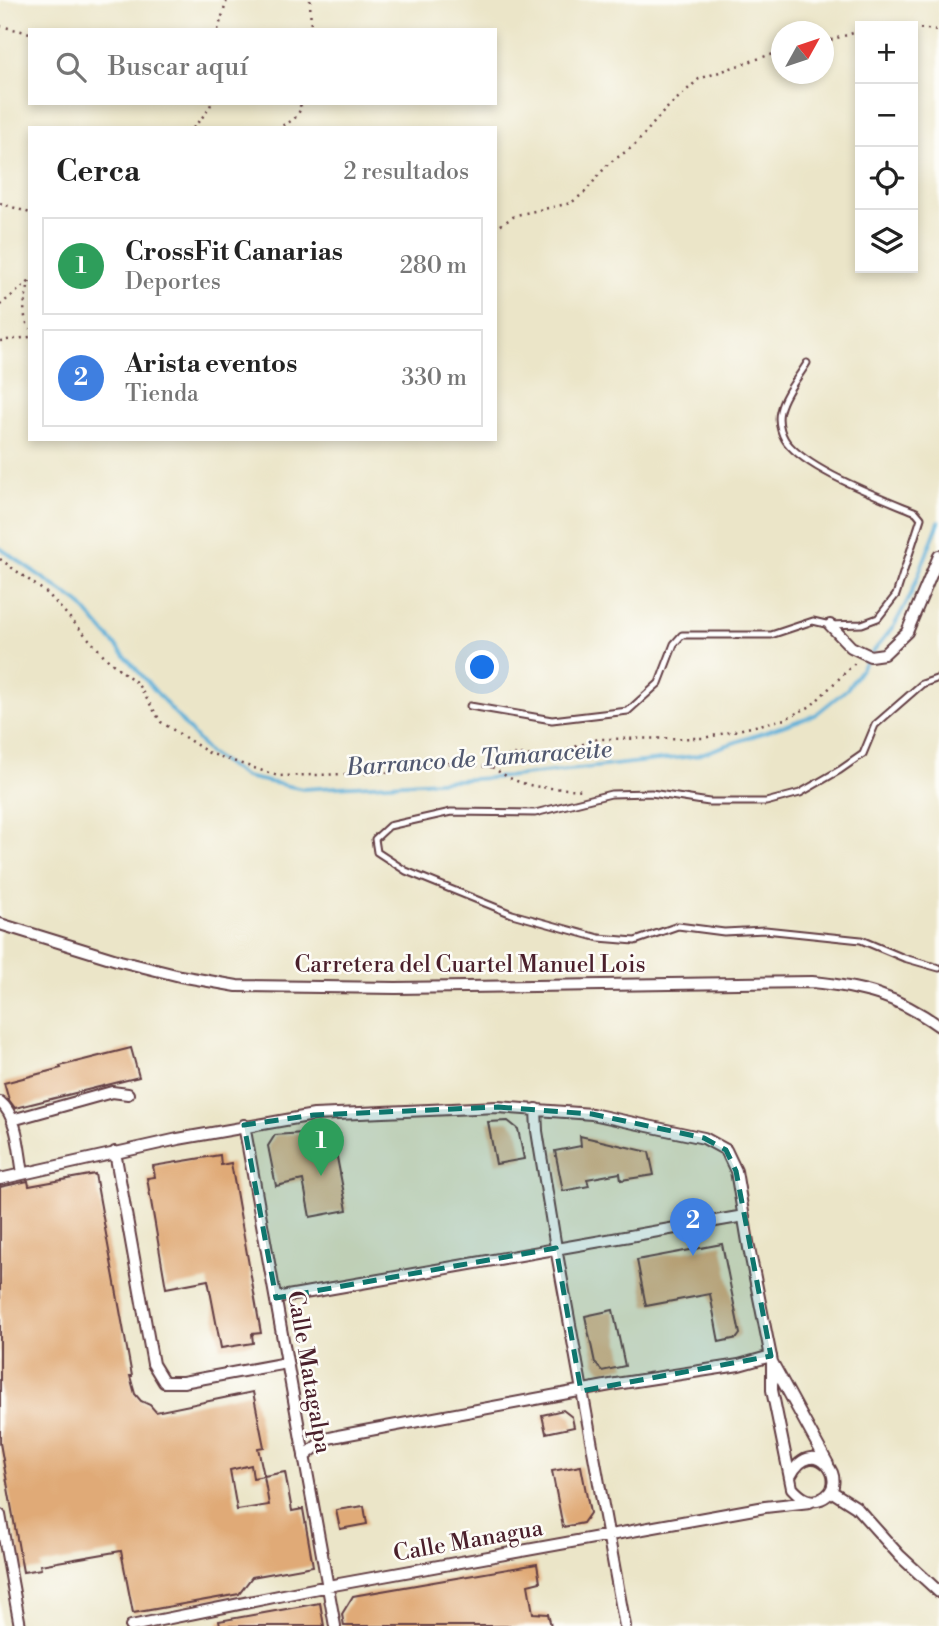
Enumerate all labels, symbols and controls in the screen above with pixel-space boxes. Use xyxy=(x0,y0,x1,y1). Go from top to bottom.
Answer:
north arrow xyxy=(771,21,834,84)
map controls xyxy=(855,21,918,273)
button: + xyxy=(855,21,918,84)
search box xyxy=(28,28,497,105)
icon: search xyxy=(52,48,90,86)
text: Buscar aquí xyxy=(108,51,248,83)
button: − xyxy=(855,84,918,147)
button: locate xyxy=(855,147,918,210)
text: Cerca xyxy=(56,153,140,191)
text: 2 resultados xyxy=(344,158,469,186)
button: layers xyxy=(855,210,918,273)
text: CrossFit Canarias xyxy=(125,236,343,268)
text: 1 xyxy=(75,252,87,280)
text: 280 m xyxy=(400,252,467,280)
text: Deportes xyxy=(125,268,221,296)
text: Arista eventos xyxy=(125,348,297,380)
text: 2 xyxy=(74,364,88,392)
text: 330 m xyxy=(401,364,467,392)
text: Tienda xyxy=(125,380,199,408)
your location xyxy=(465,650,499,684)
water label: Barranco de Tamaraceite xyxy=(344,735,613,783)
street label: Carretera del Cuartel Manuel Lois xyxy=(294,951,646,979)
pin: 1 xyxy=(298,1118,344,1176)
pin: 2 xyxy=(670,1198,716,1256)
street label: Calle Matagalpa xyxy=(281,1289,337,1456)
street label: Calle Managua xyxy=(391,1514,546,1568)

